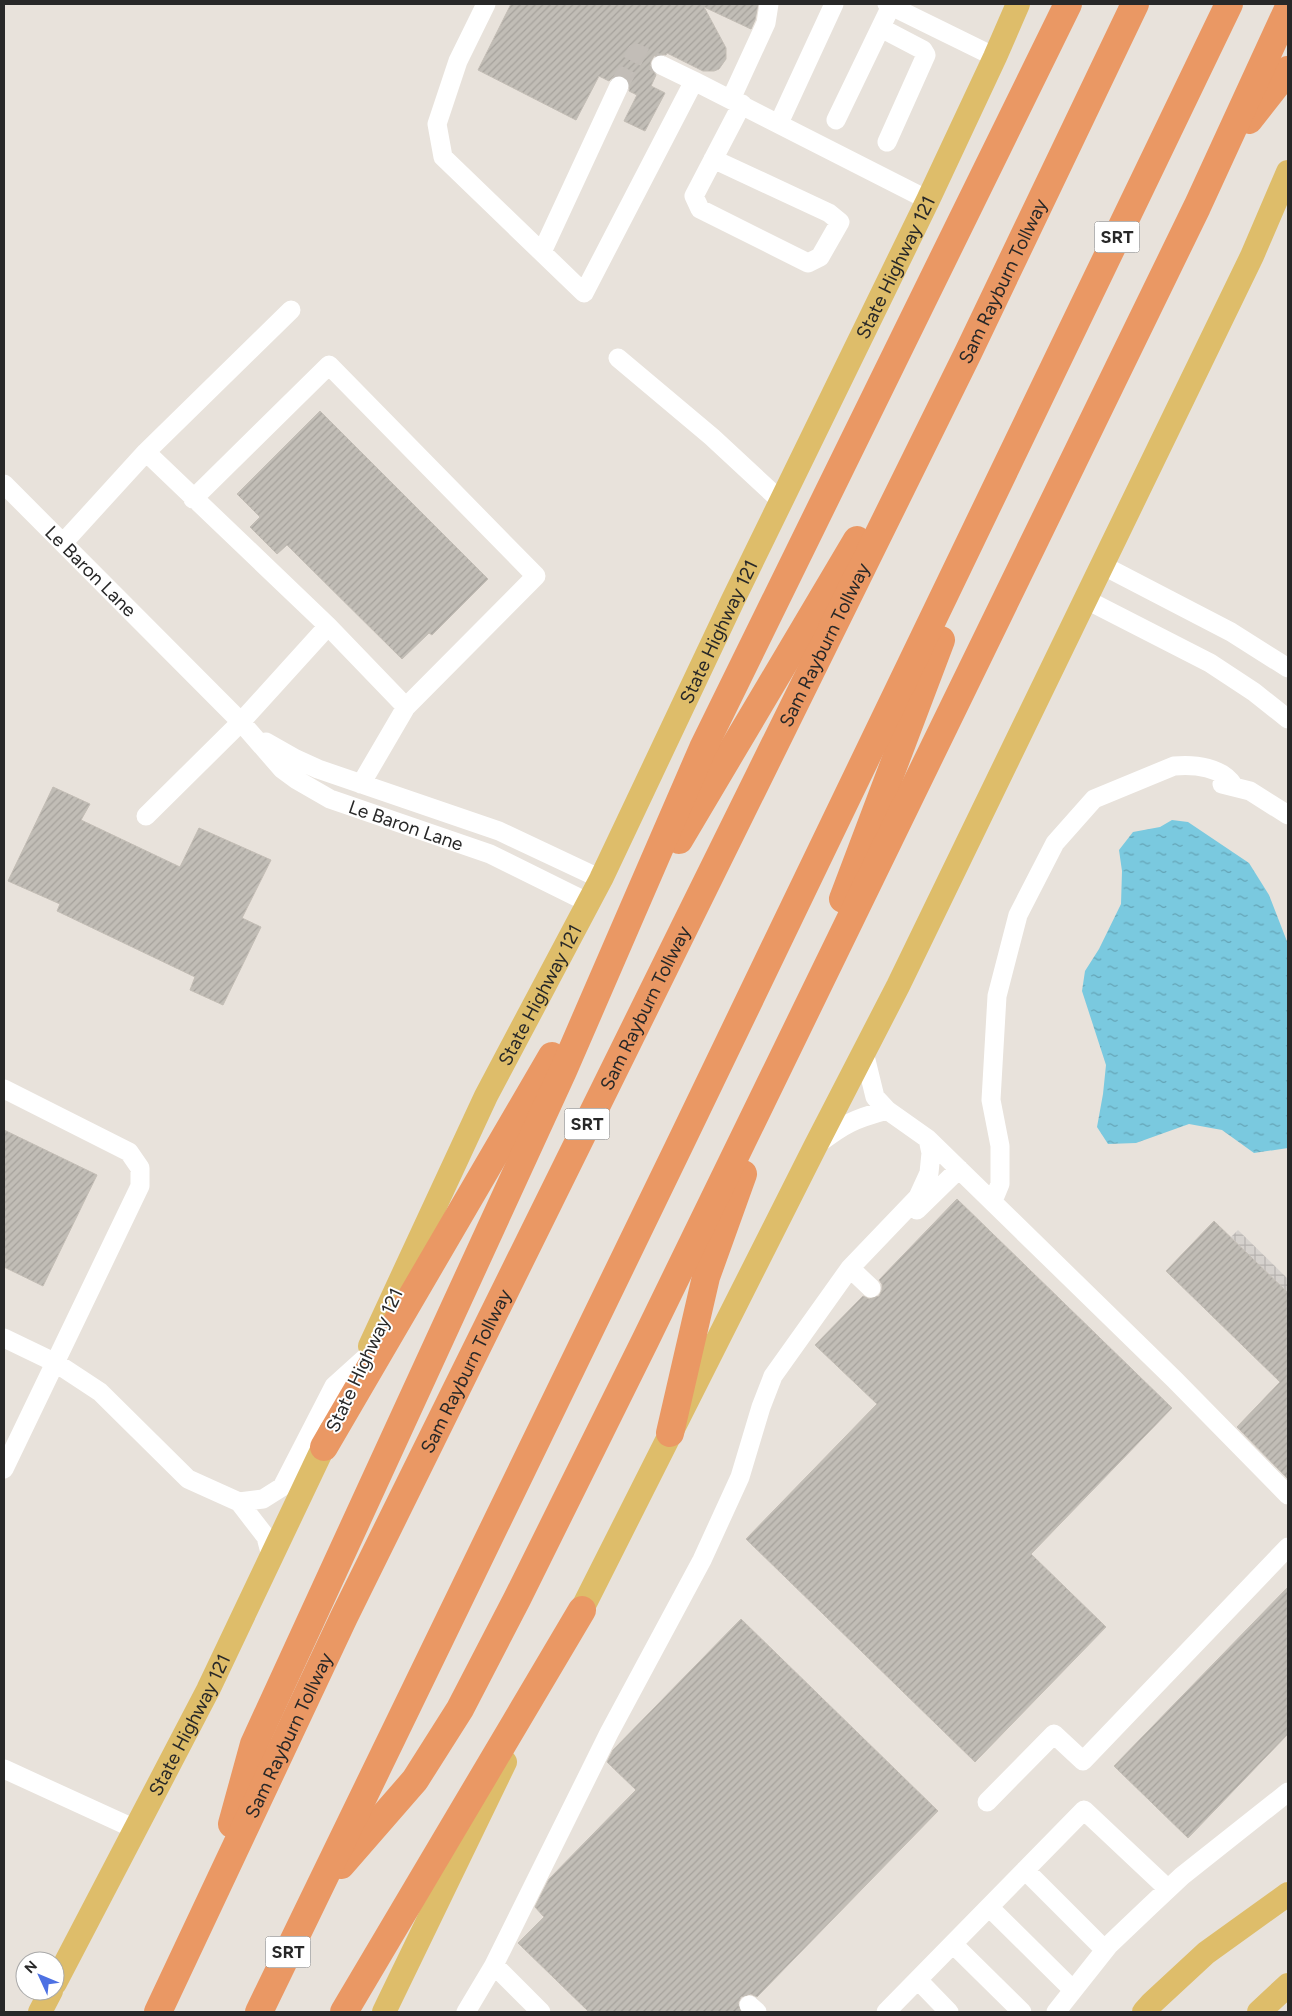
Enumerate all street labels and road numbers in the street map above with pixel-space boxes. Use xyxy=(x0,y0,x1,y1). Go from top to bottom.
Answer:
street label: State Highway 121 xyxy=(851,192,940,343)
street label: Sam Rayburn Tollway xyxy=(954,195,1052,368)
road number: SRT xyxy=(1094,222,1140,252)
street label: Le Baron Lane xyxy=(40,521,141,622)
street label: State Highway 121 xyxy=(675,556,763,707)
street label: Sam Rayburn Tollway xyxy=(774,559,875,731)
street label: Le Baron Lane xyxy=(346,795,466,856)
street label: State Highway 121 xyxy=(493,921,587,1070)
street label: Sam Rayburn Tollway xyxy=(595,922,695,1094)
road number: SRT xyxy=(564,1108,610,1140)
street label: State Highway 121 xyxy=(321,1285,408,1436)
street label: Sam Rayburn Tollway xyxy=(416,1285,516,1457)
street label: Sam Rayburn Tollway xyxy=(240,1649,338,1822)
street label: State Highway 121 xyxy=(144,1650,235,1800)
road number: SRT xyxy=(266,1936,310,1968)

